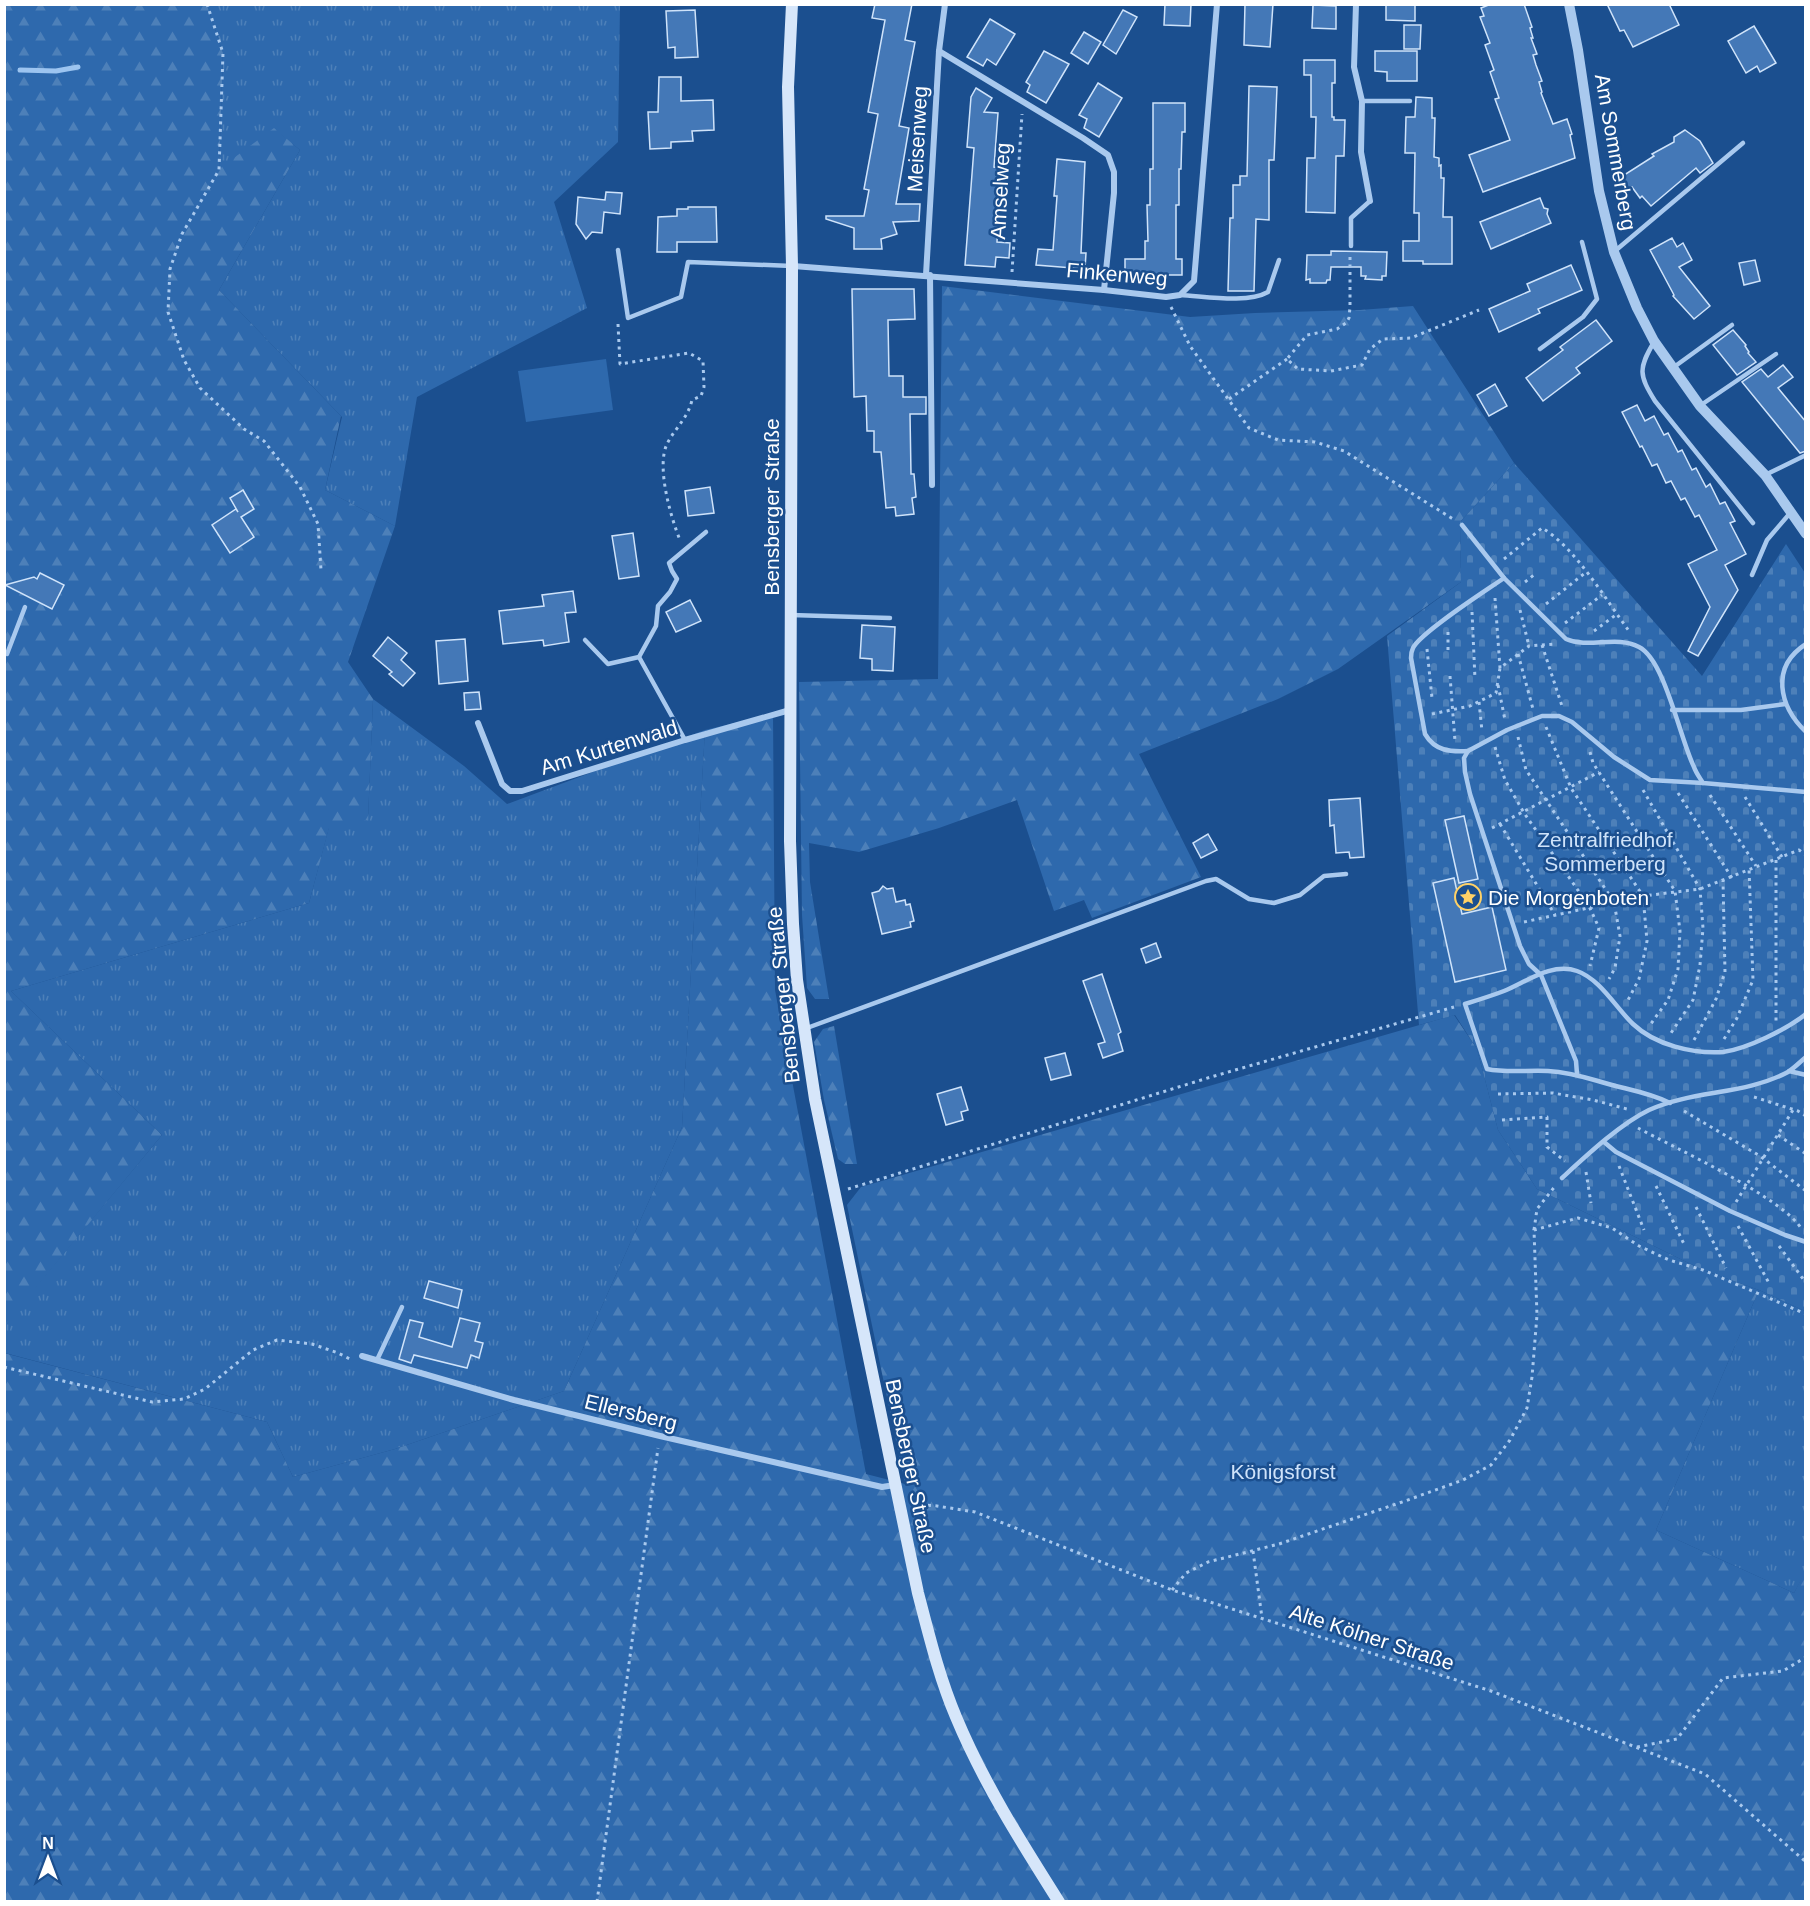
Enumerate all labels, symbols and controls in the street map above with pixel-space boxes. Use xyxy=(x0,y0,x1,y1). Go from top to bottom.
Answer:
street label: Am Sommerberg xyxy=(1591,72,1641,232)
street label: Meisenweg xyxy=(903,85,931,193)
street label: Amselweg xyxy=(986,142,1014,240)
street label: Finkenweg xyxy=(1065,258,1169,290)
street label: Bensberger Straße xyxy=(760,418,783,596)
street label: Am Kurtenwald xyxy=(538,715,680,779)
park label: Zentralfriedhof Sommerberg xyxy=(1537,828,1673,875)
place icon: Die Morgenboten xyxy=(1453,882,1483,912)
place label: Die Morgenboten xyxy=(1488,886,1649,909)
street label: Bensberger Straße xyxy=(762,906,804,1084)
street label: Bensberger Straße xyxy=(881,1377,941,1555)
street label: Ellersberg xyxy=(582,1389,680,1435)
park label: Königsforst xyxy=(1230,1460,1336,1483)
street label: Alte Kölner Straße xyxy=(1287,1600,1457,1674)
north arrow xyxy=(18,1828,78,1888)
text: N xyxy=(42,1835,54,1852)

